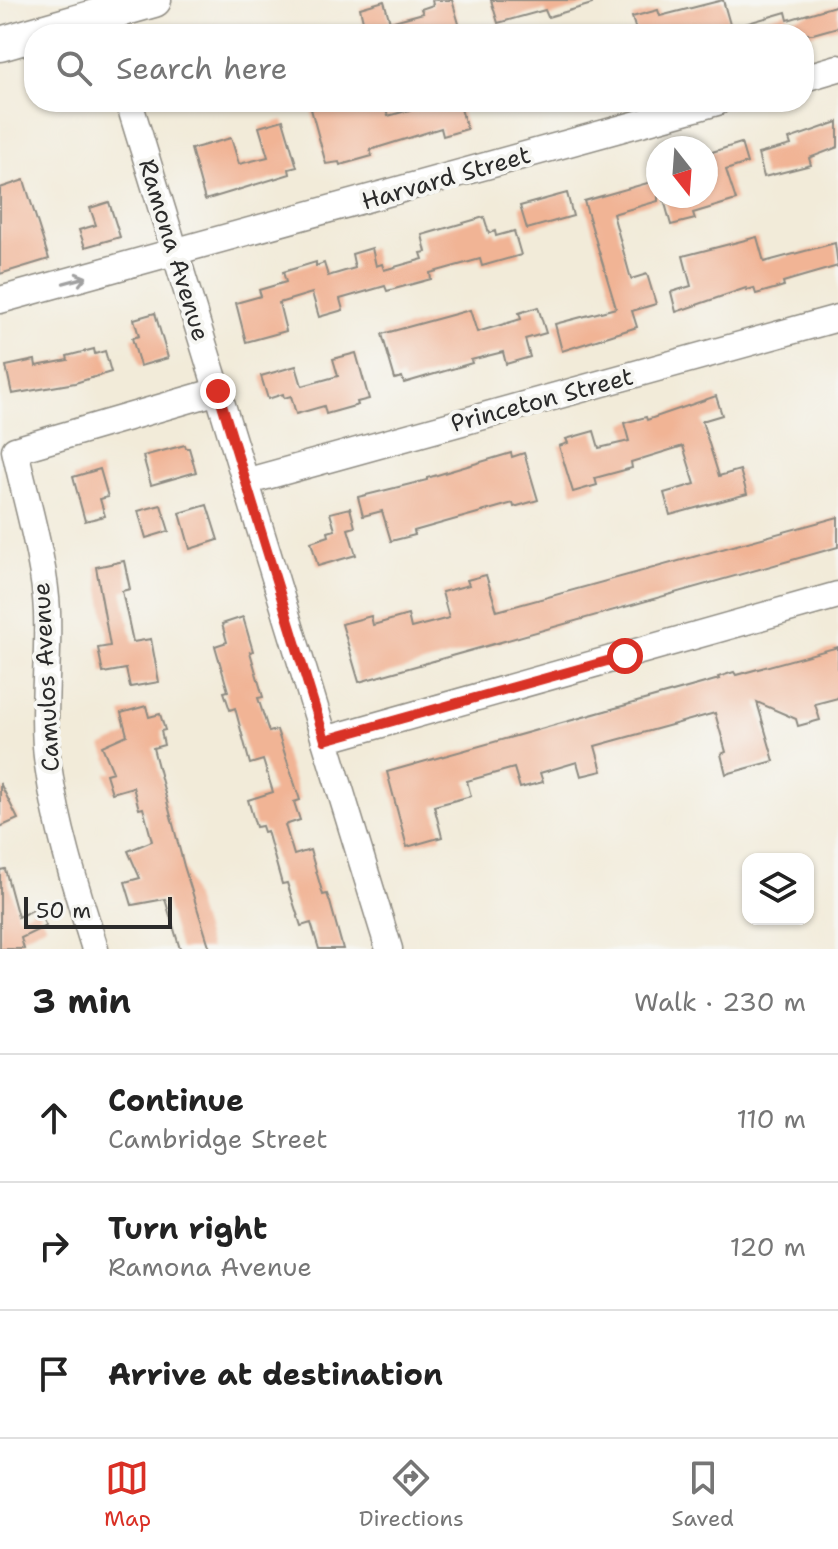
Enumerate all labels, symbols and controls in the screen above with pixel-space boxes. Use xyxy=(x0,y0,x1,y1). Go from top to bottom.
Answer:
search box xyxy=(24,24,814,112)
icon: search xyxy=(52,46,96,90)
text: Search here xyxy=(116,48,287,89)
north arrow xyxy=(646,136,718,208)
street label: Harvard Street xyxy=(358,139,534,217)
street label: Ramona Avenue xyxy=(131,155,217,345)
one-way arrow xyxy=(62,271,88,286)
street label: Princeton Street xyxy=(447,360,637,440)
route end xyxy=(200,373,236,409)
street label: Camulos Avenue xyxy=(25,581,67,773)
route start xyxy=(607,638,643,674)
map controls xyxy=(742,853,814,925)
button: layers xyxy=(742,853,814,925)
scale bar xyxy=(24,893,172,929)
text: 50 m xyxy=(36,896,91,925)
text: 3 min xyxy=(32,978,131,1024)
text: Walk · 230 m xyxy=(634,984,806,1019)
text: Continue xyxy=(108,1080,244,1121)
icon: ahead xyxy=(32,1096,76,1140)
text: 110 m xyxy=(736,1101,806,1136)
text: Cambridge Street xyxy=(108,1121,328,1156)
text: Turn right xyxy=(108,1208,267,1249)
icon: right xyxy=(32,1224,76,1268)
text: 120 m xyxy=(730,1229,806,1264)
text: Ramona Avenue xyxy=(108,1249,312,1284)
icon: arrive xyxy=(32,1352,76,1396)
text: Arrive at destination xyxy=(108,1354,443,1395)
tab: Map xyxy=(104,1456,151,1533)
tab: Directions xyxy=(359,1456,464,1533)
tab: Saved xyxy=(672,1456,734,1533)

